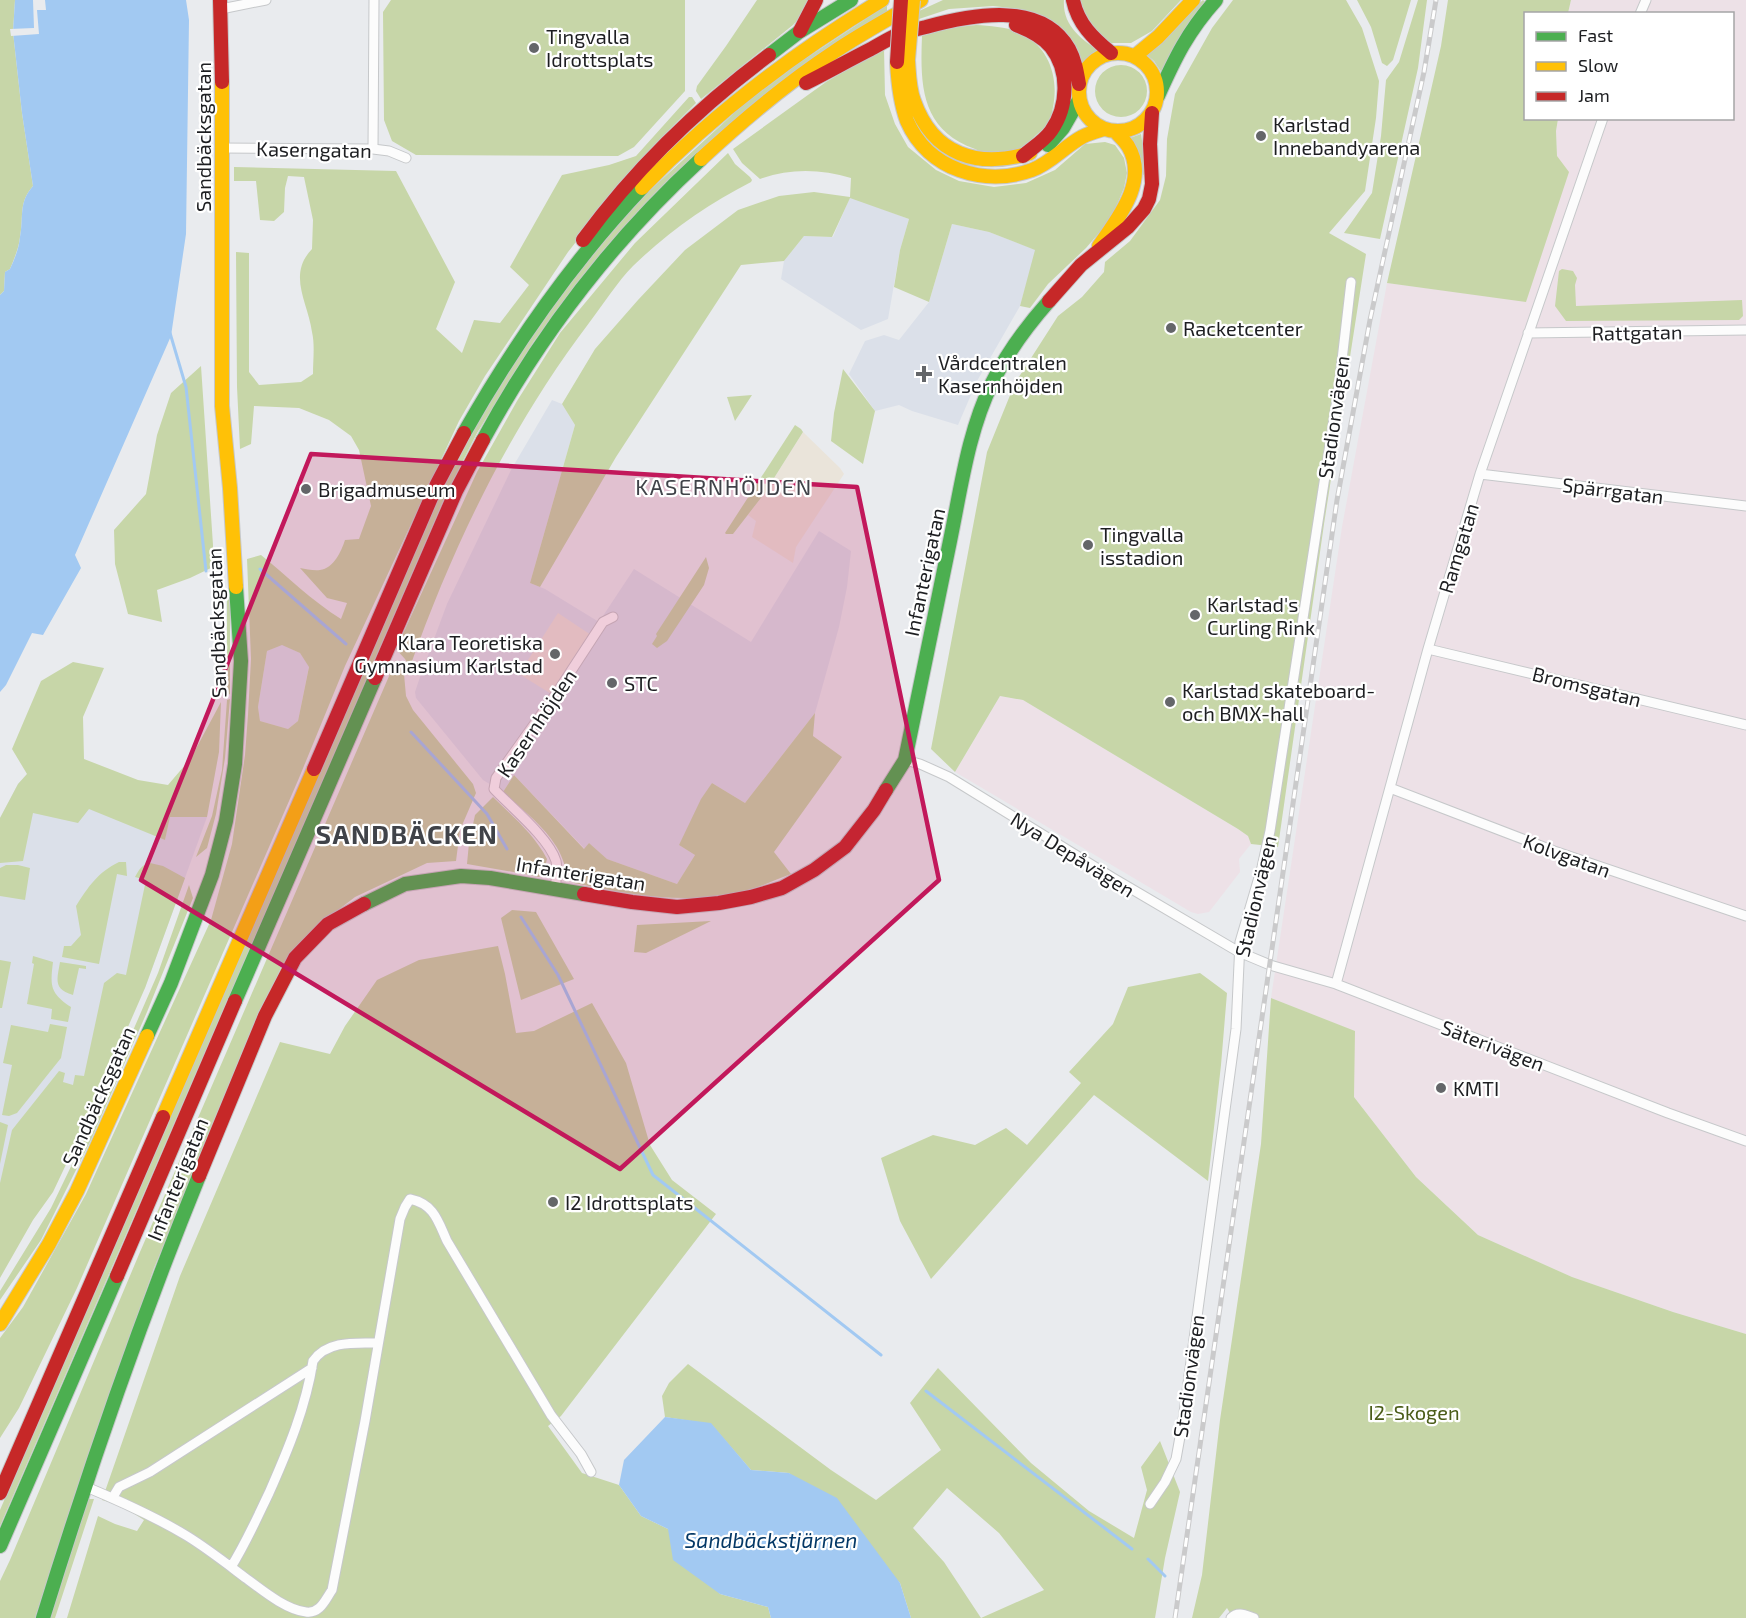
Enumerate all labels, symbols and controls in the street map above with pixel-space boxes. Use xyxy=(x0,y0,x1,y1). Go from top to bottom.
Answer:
legend xyxy=(1524,12,1734,120)
place label: Tingvalla Idrottsplats xyxy=(546,24,654,71)
text: Fast xyxy=(1578,24,1613,46)
marker: Tingvalla Idrottsplats xyxy=(527,41,541,55)
text: Slow xyxy=(1578,54,1619,76)
street label: Sandbäcksgatan xyxy=(191,62,215,212)
text: Jam xyxy=(1578,84,1610,106)
place label: Karlstad Innebandyarena xyxy=(1273,112,1420,159)
marker: Karlstad Innebandyarena xyxy=(1254,129,1268,143)
street label: Kaserngatan xyxy=(256,136,372,162)
place label: Racketcenter xyxy=(1183,316,1303,340)
street label: Rattgatan xyxy=(1591,319,1683,345)
marker: Racketcenter xyxy=(1164,321,1178,335)
place label: Vårdcentralen Kasernhöjden xyxy=(938,350,1067,397)
street label: Stadionvägen xyxy=(1312,354,1354,480)
marker: Vårdcentralen Kasernhöjden xyxy=(915,365,933,383)
street label: Spärrgatan xyxy=(1561,472,1665,508)
district label: KASERNHÖJDEN xyxy=(635,473,813,499)
place label: Brigadmuseum xyxy=(318,477,456,501)
marker: Brigadmuseum xyxy=(299,482,313,496)
street label: Ramgatan xyxy=(1433,500,1483,596)
street label: Infanterigatan xyxy=(899,506,949,638)
place label: Tingvalla isstadion xyxy=(1100,522,1184,569)
marker: Tingvalla isstadion xyxy=(1081,538,1095,552)
street label: Sandbäcksgatan xyxy=(201,548,231,698)
place label: Karlstad's Curling Rink xyxy=(1207,592,1315,639)
marker: Karlstad's Curling Rink xyxy=(1188,608,1202,622)
place label: Klara Teoretiska Gymnasium Karlstad xyxy=(354,630,543,677)
marker: Klara Teoretiska Gymnasium Karlstad xyxy=(548,647,562,661)
street label: Bromsgatan xyxy=(1530,661,1644,711)
street label: Kasernhöjden xyxy=(491,664,581,782)
place label: STC xyxy=(624,671,658,695)
marker: STC xyxy=(605,676,619,690)
place label: Karlstad skateboard- och BMX-hall xyxy=(1182,678,1375,725)
marker: Karlstad skateboard- och BMX-hall xyxy=(1163,695,1177,709)
street label: Nya Depåvägen xyxy=(1007,806,1139,902)
district label: SANDBÄCKEN xyxy=(316,818,498,849)
street label: Kolvgatan xyxy=(1520,828,1614,882)
street label: Stadionvägen xyxy=(1229,833,1281,959)
street label: Infanterigatan xyxy=(515,851,647,895)
street label: Säterivägen xyxy=(1438,1014,1548,1076)
street label: Sandbäcksgatan xyxy=(57,1023,139,1169)
place label: KMTI xyxy=(1453,1076,1499,1100)
marker: KMTI xyxy=(1434,1081,1448,1095)
street label: Infanterigatan xyxy=(141,1114,213,1244)
place label: I2 Idrottsplats xyxy=(565,1190,693,1214)
marker: I2 Idrottsplats xyxy=(546,1195,560,1209)
street label: Stadionvägen xyxy=(1167,1313,1209,1439)
park label: I2-Skogen xyxy=(1368,1400,1460,1424)
water label: Sandbäckstjärnen xyxy=(685,1527,857,1553)

